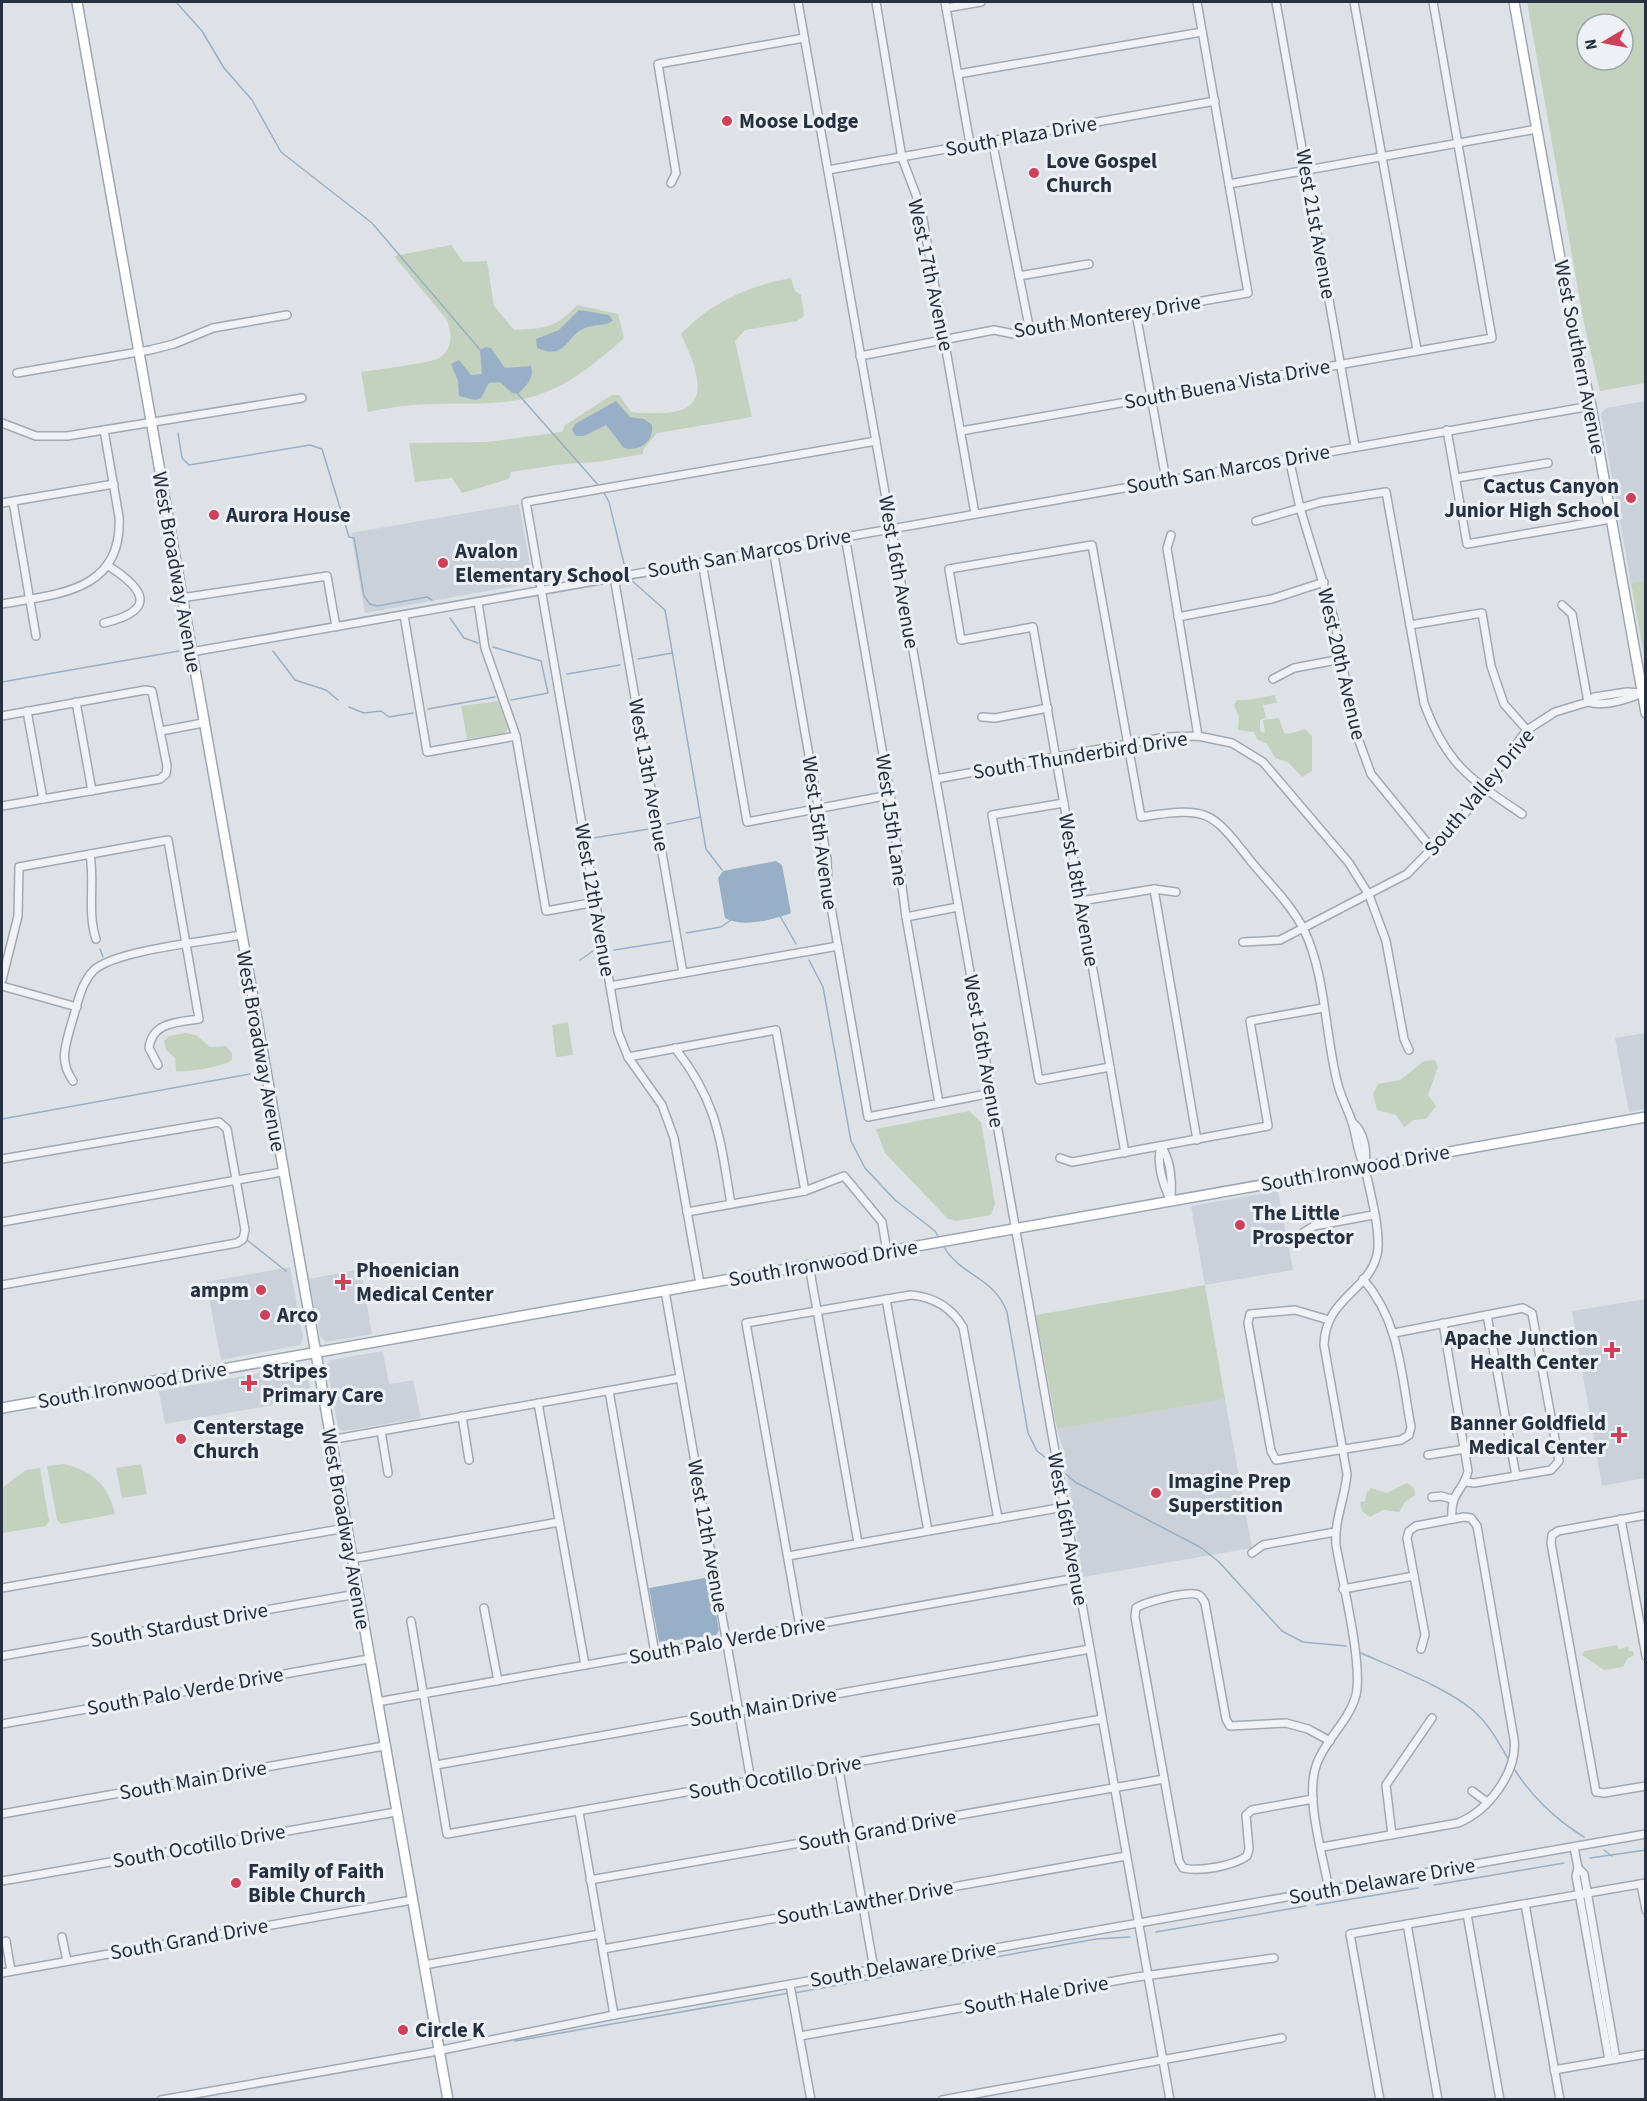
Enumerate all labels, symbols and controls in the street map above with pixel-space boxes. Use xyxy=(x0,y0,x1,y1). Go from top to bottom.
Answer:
north arrow xyxy=(1575,12,1635,72)
text: N xyxy=(1579,37,1603,52)
place label: Moose Lodge xyxy=(739,106,859,136)
street label: South Plaza Drive xyxy=(943,108,1099,164)
marker: Moose Lodge xyxy=(720,114,734,128)
place label: Love Gospel Church xyxy=(1046,146,1157,200)
street label: West 21st Avenue xyxy=(1288,147,1344,301)
marker: Love Gospel Church xyxy=(1027,166,1041,180)
street label: West 17th Avenue xyxy=(900,196,962,354)
street label: West Southern Avenue xyxy=(1546,257,1614,457)
street label: South Monterey Drive xyxy=(1011,286,1203,346)
street label: South Buena Vista Drive xyxy=(1122,351,1332,417)
street label: South San Marcos Drive xyxy=(1124,436,1332,502)
street label: West Broadway Avenue xyxy=(145,469,209,675)
place label: Cactus Canyon Junior High School xyxy=(1444,471,1619,525)
marker: Cactus Canyon Junior High School xyxy=(1624,491,1638,505)
street label: West 16th Avenue xyxy=(871,493,927,651)
place label: Aurora House xyxy=(225,500,351,530)
marker: Aurora House xyxy=(207,508,221,522)
street label: South San Marcos Drive xyxy=(645,520,853,586)
place label: Avalon Elementary School xyxy=(454,536,629,590)
marker: Avalon Elementary School xyxy=(436,556,450,570)
street label: West 20th Avenue xyxy=(1310,585,1374,743)
street label: West 13th Avenue xyxy=(621,696,677,854)
street label: South Valley Drive xyxy=(1417,722,1541,862)
street label: South Thunderbird Drive xyxy=(971,723,1189,787)
street label: West 15th Lane xyxy=(868,752,916,888)
street label: West 15th Avenue xyxy=(794,754,846,912)
street label: West 18th Avenue xyxy=(1051,811,1107,969)
street label: West 12th Avenue xyxy=(567,821,623,979)
street label: West Broadway Avenue xyxy=(229,948,293,1154)
street label: West 16th Avenue xyxy=(956,972,1012,1130)
street label: South Ironwood Drive xyxy=(1258,1137,1452,1199)
place label: The Little Prospector xyxy=(1252,1198,1354,1252)
marker: The Little Prospector xyxy=(1233,1218,1247,1232)
street label: South Ironwood Drive xyxy=(726,1232,920,1294)
place label: Phoenician Medical Center xyxy=(356,1255,494,1309)
marker: Phoenician Medical Center xyxy=(334,1273,352,1291)
place label: ampm xyxy=(190,1275,249,1305)
marker: ampm xyxy=(254,1283,268,1297)
place label: Arco xyxy=(276,1300,318,1330)
marker: Arco xyxy=(258,1308,272,1322)
place label: Apache Junction Health Center xyxy=(1443,1323,1599,1377)
marker: Apache Junction Health Center xyxy=(1603,1341,1621,1359)
street label: South Ironwood Drive xyxy=(35,1354,229,1416)
place label: Stripes Primary Care xyxy=(262,1356,384,1410)
marker: Stripes Primary Care xyxy=(240,1374,258,1392)
place label: Banner Goldfield Medical Center xyxy=(1450,1408,1607,1462)
place label: Centerstage Church xyxy=(193,1412,304,1466)
street label: West Broadway Avenue xyxy=(314,1426,378,1632)
marker: Banner Goldfield Medical Center xyxy=(1610,1426,1628,1444)
marker: Centerstage Church xyxy=(174,1432,188,1446)
street label: West 16th Avenue xyxy=(1040,1450,1096,1608)
street label: West 12th Avenue xyxy=(680,1457,736,1615)
place label: Imagine Prep Superstition xyxy=(1168,1466,1291,1520)
marker: Imagine Prep Superstition xyxy=(1149,1486,1163,1500)
street label: South Stardust Drive xyxy=(88,1595,270,1655)
street label: South Palo Verde Drive xyxy=(626,1608,828,1672)
street label: South Palo Verde Drive xyxy=(84,1659,286,1723)
street label: South Main Drive xyxy=(687,1679,839,1735)
street label: South Ocotillo Drive xyxy=(686,1747,864,1807)
street label: South Main Drive xyxy=(117,1752,269,1808)
street label: South Grand Drive xyxy=(796,1801,958,1859)
street label: South Ocotillo Drive xyxy=(110,1816,288,1876)
street label: South Delaware Drive xyxy=(1286,1850,1478,1912)
place label: Family of Faith Bible Church xyxy=(248,1856,384,1910)
street label: South Lawther Drive xyxy=(774,1872,956,1932)
marker: Family of Faith Bible Church xyxy=(229,1876,243,1890)
street label: South Grand Drive xyxy=(108,1910,270,1968)
street label: South Delaware Drive xyxy=(807,1933,999,1995)
street label: South Hale Drive xyxy=(961,1968,1111,2022)
place label: Circle K xyxy=(415,2015,486,2045)
marker: Circle K xyxy=(396,2023,410,2037)

